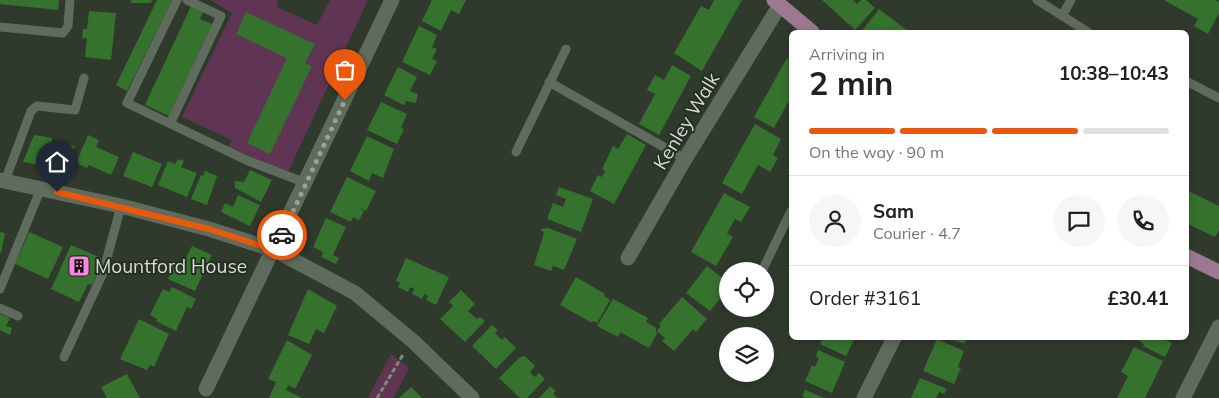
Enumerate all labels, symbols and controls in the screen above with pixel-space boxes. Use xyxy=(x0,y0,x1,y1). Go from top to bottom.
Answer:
text: Arriving in xyxy=(809,44,885,64)
pin xyxy=(324,49,366,100)
icon: bag xyxy=(331,56,359,84)
text: 10:38–10:43 xyxy=(1059,61,1169,85)
text: 2 min xyxy=(809,63,893,103)
street label: Kenley Walk xyxy=(648,68,724,174)
pin xyxy=(36,141,78,192)
text: On the way · 90 m xyxy=(809,142,944,162)
icon: home xyxy=(43,148,71,176)
button: person xyxy=(809,195,861,247)
button: chat xyxy=(1053,195,1105,247)
button: phone xyxy=(1117,195,1169,247)
text: Sam xyxy=(873,199,914,223)
courier xyxy=(257,210,307,260)
icon: car xyxy=(268,221,296,249)
text: Courier · 4.7 xyxy=(873,223,961,243)
building icon: Mountford House xyxy=(67,254,91,278)
place label: Mountford House xyxy=(95,254,247,278)
map controls xyxy=(719,262,774,382)
button: locate xyxy=(719,262,774,317)
text: Order #3161 xyxy=(809,286,921,310)
text: £30.41 xyxy=(1107,286,1169,310)
button: layers xyxy=(719,327,774,382)

